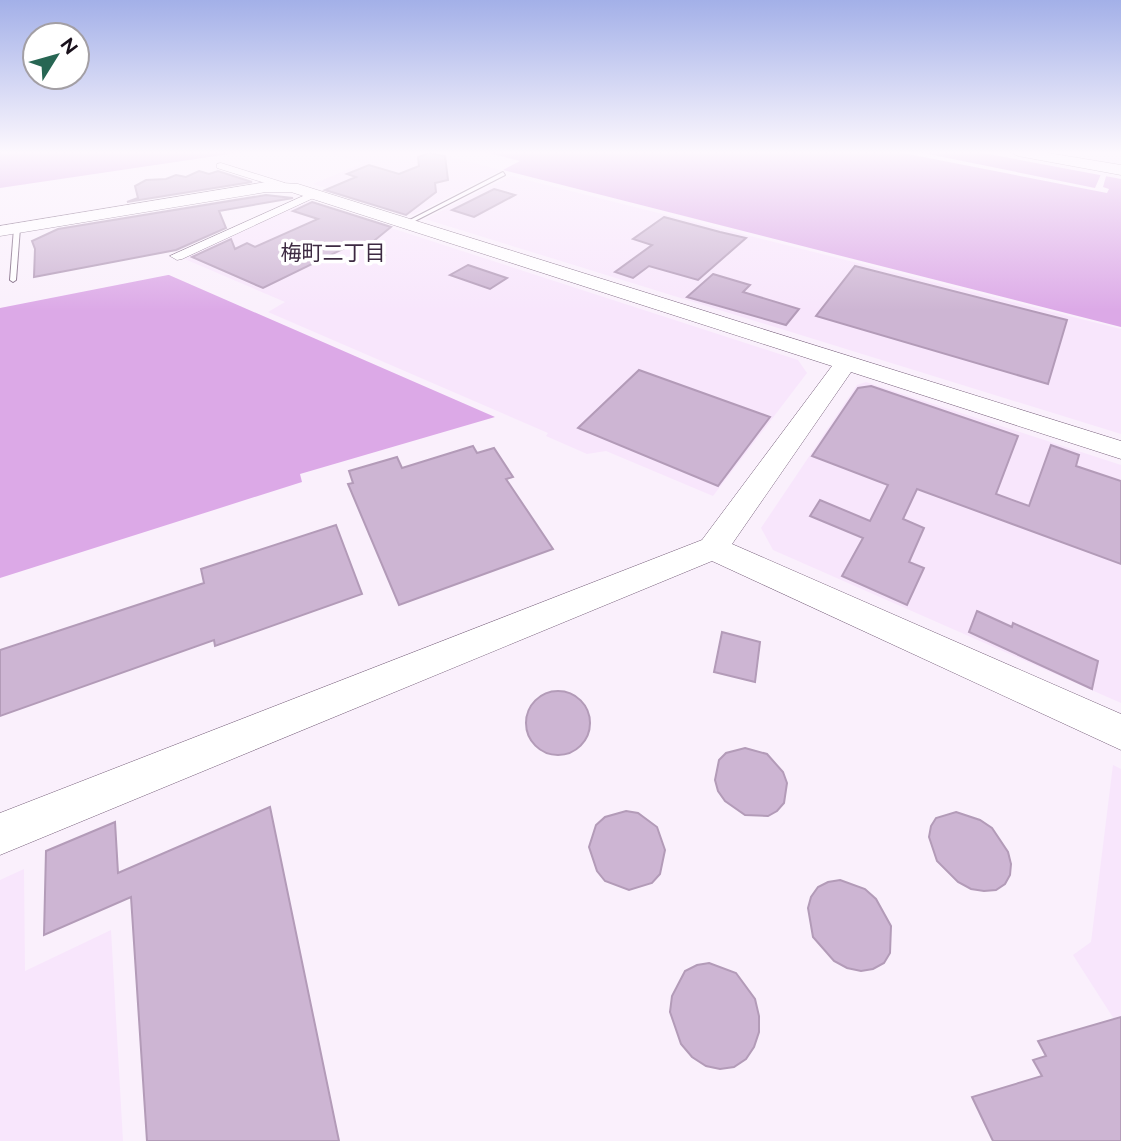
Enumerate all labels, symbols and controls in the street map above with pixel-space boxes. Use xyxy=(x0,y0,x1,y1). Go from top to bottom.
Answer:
north arrow xyxy=(21,21,91,91)
text: N xyxy=(56,33,83,58)
district label: 梅町二丁目 xyxy=(281,240,386,265)

